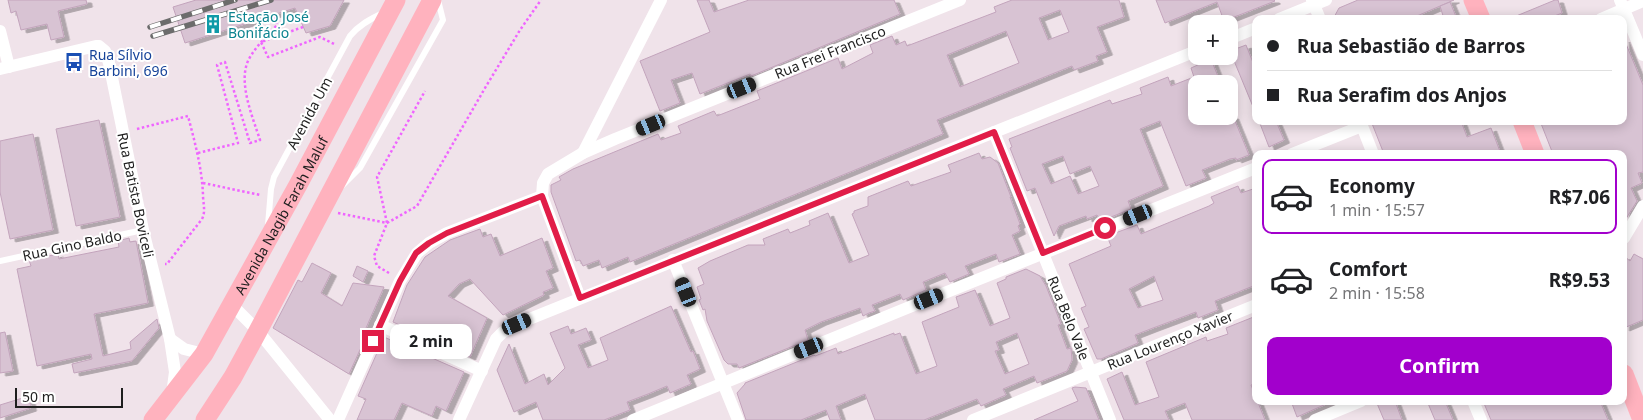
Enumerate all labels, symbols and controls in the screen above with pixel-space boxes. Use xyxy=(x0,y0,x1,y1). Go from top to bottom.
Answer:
place label: Estação José Bonifácio xyxy=(228,7,309,42)
building icon: Estação José Bonifácio xyxy=(202,13,224,35)
map controls xyxy=(1188,15,1238,125)
button: + xyxy=(1188,15,1238,65)
street label: Rua Frei Francisco xyxy=(772,21,888,83)
text: Rua Sebastião de Barros xyxy=(1297,33,1525,59)
place label: Rua Sílvio Barbini, 696 xyxy=(89,45,168,80)
bus stop icon: Rua Sílvio Barbini, 696 xyxy=(63,51,85,73)
street label: Avenida Um xyxy=(282,73,336,153)
car xyxy=(725,75,758,101)
button: − xyxy=(1188,75,1238,125)
text: Rua Serafim dos Anjos xyxy=(1297,82,1507,108)
car xyxy=(634,112,667,138)
street label: Rua Batista Boviceli xyxy=(113,131,159,259)
street label: Avenida Nagib Farah Maluf xyxy=(230,132,332,298)
text: Economy xyxy=(1329,173,1415,199)
icon: car xyxy=(1269,174,1314,219)
text: R$7.06 xyxy=(1549,184,1610,210)
text: 1 min · 15:57 xyxy=(1329,199,1425,221)
car xyxy=(1121,202,1154,228)
route start xyxy=(1094,217,1116,239)
street label: Rua Gino Baldo xyxy=(21,225,123,265)
text: Comfort xyxy=(1329,256,1408,282)
icon: car xyxy=(1269,257,1314,302)
text: R$9.53 xyxy=(1549,267,1610,293)
street label: Rua Belo Vale xyxy=(1044,273,1095,363)
car xyxy=(673,275,698,309)
text: 2 min · 15:58 xyxy=(1329,282,1425,304)
car xyxy=(912,286,945,312)
street label: Rua Lourenço Xavier xyxy=(1104,306,1236,374)
car xyxy=(500,311,533,337)
callout: 2 min xyxy=(390,324,473,358)
route end xyxy=(362,330,384,352)
text: 2 min xyxy=(409,330,453,352)
car xyxy=(792,335,825,361)
button: Confirm xyxy=(1267,337,1612,395)
scale bar xyxy=(15,385,122,408)
text: 50 m xyxy=(22,387,55,406)

